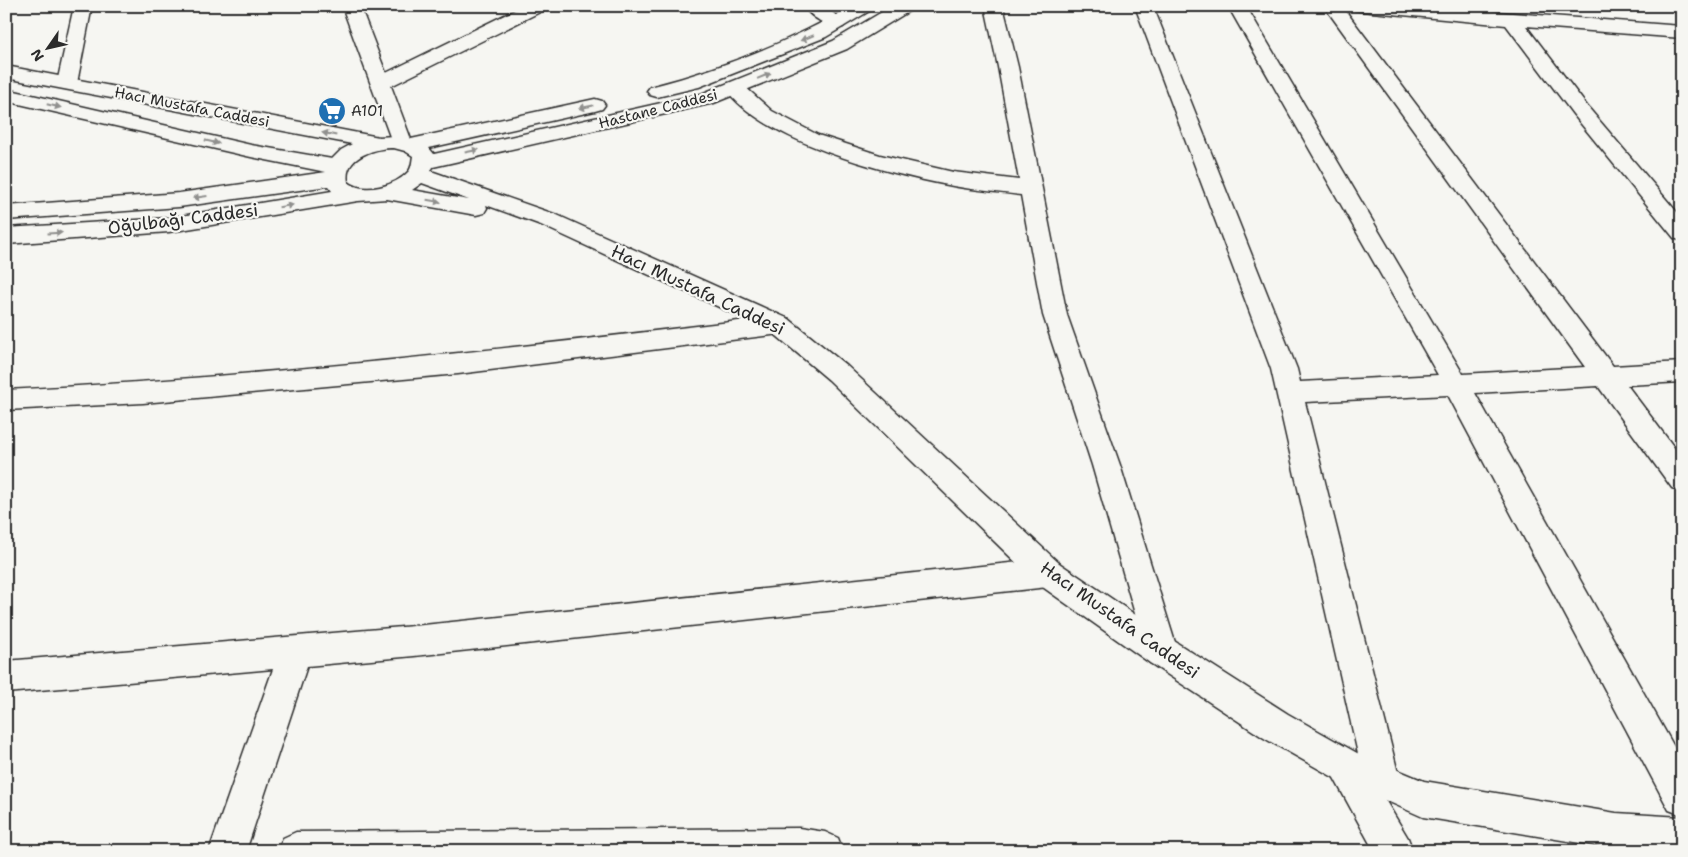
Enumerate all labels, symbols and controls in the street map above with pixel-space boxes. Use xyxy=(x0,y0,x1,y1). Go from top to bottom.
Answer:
north arrow xyxy=(22,22,72,72)
one-way arrow xyxy=(800,34,814,42)
text: N xyxy=(27,46,48,65)
one-way arrow xyxy=(757,72,772,79)
street label: Hacı Mustafa Caddesi xyxy=(113,82,271,132)
street label: Hastane Caddesi xyxy=(596,85,720,133)
supermarket icon: A101 xyxy=(317,96,347,126)
place label: A101 xyxy=(351,101,383,121)
one-way arrow xyxy=(46,102,61,110)
one-way arrow xyxy=(578,103,593,111)
one-way arrow xyxy=(321,130,336,138)
one-way arrow xyxy=(205,138,220,146)
one-way arrow xyxy=(465,147,481,155)
one-way arrow xyxy=(192,194,208,202)
one-way arrow xyxy=(427,197,443,205)
street label: Oğulbağı Caddesi xyxy=(106,198,260,240)
one-way arrow xyxy=(278,202,294,210)
one-way arrow xyxy=(47,229,63,237)
street label: Hacı Mustafa Caddesi xyxy=(607,239,789,341)
street label: Hacı Mustafa Caddesi xyxy=(1036,556,1204,684)

